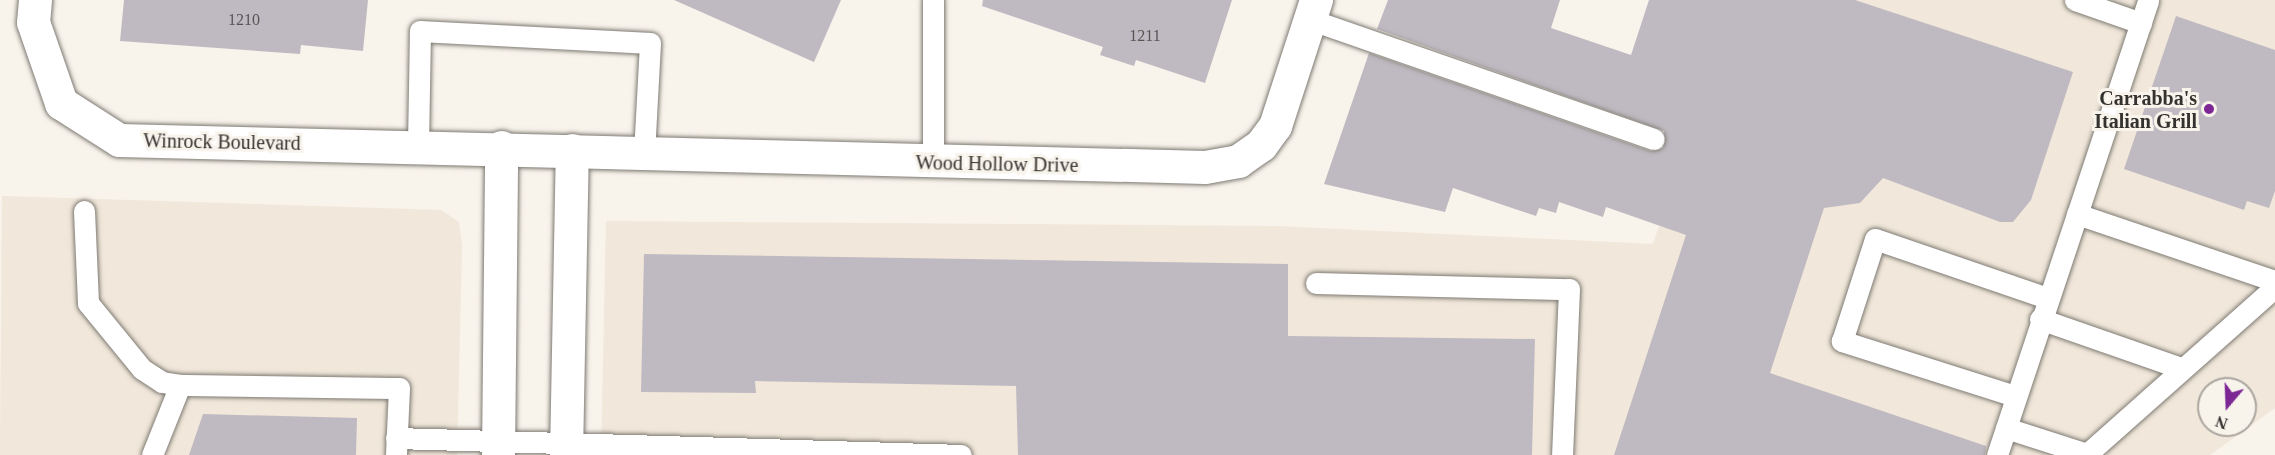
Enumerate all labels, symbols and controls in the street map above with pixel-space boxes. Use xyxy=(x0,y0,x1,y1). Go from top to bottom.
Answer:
house number: 1210 xyxy=(228,10,260,30)
house number: 1211 xyxy=(1129,26,1161,46)
place label: Carrabba's Italian Grill xyxy=(2094,86,2197,133)
marker: Carrabba's Italian Grill xyxy=(2202,102,2216,116)
street label: Winrock Boulevard xyxy=(143,129,301,155)
street label: Wood Hollow Drive xyxy=(915,151,1079,177)
north arrow xyxy=(2197,377,2257,437)
text: N xyxy=(2213,413,2230,433)

